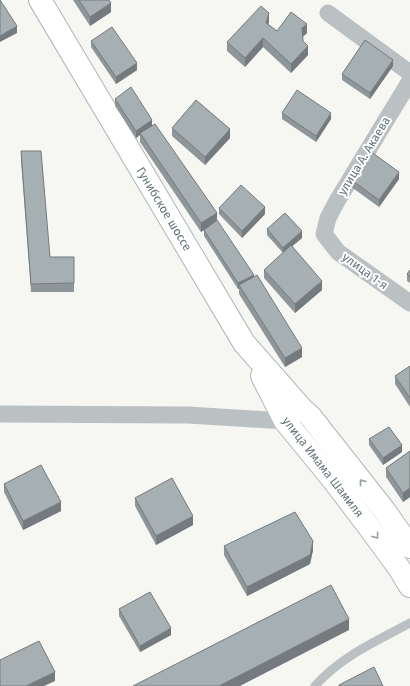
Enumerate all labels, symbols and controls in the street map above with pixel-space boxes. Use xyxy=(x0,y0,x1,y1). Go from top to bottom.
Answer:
street label: улица А. Акаева xyxy=(335,114,393,198)
street label: Гунибское шоссе xyxy=(134,165,194,253)
street label: улица 1-я xyxy=(339,250,391,292)
street label: улица Имама Шамиля xyxy=(279,414,367,520)
one-way arrow xyxy=(360,480,367,487)
one-way arrow xyxy=(371,532,378,539)

